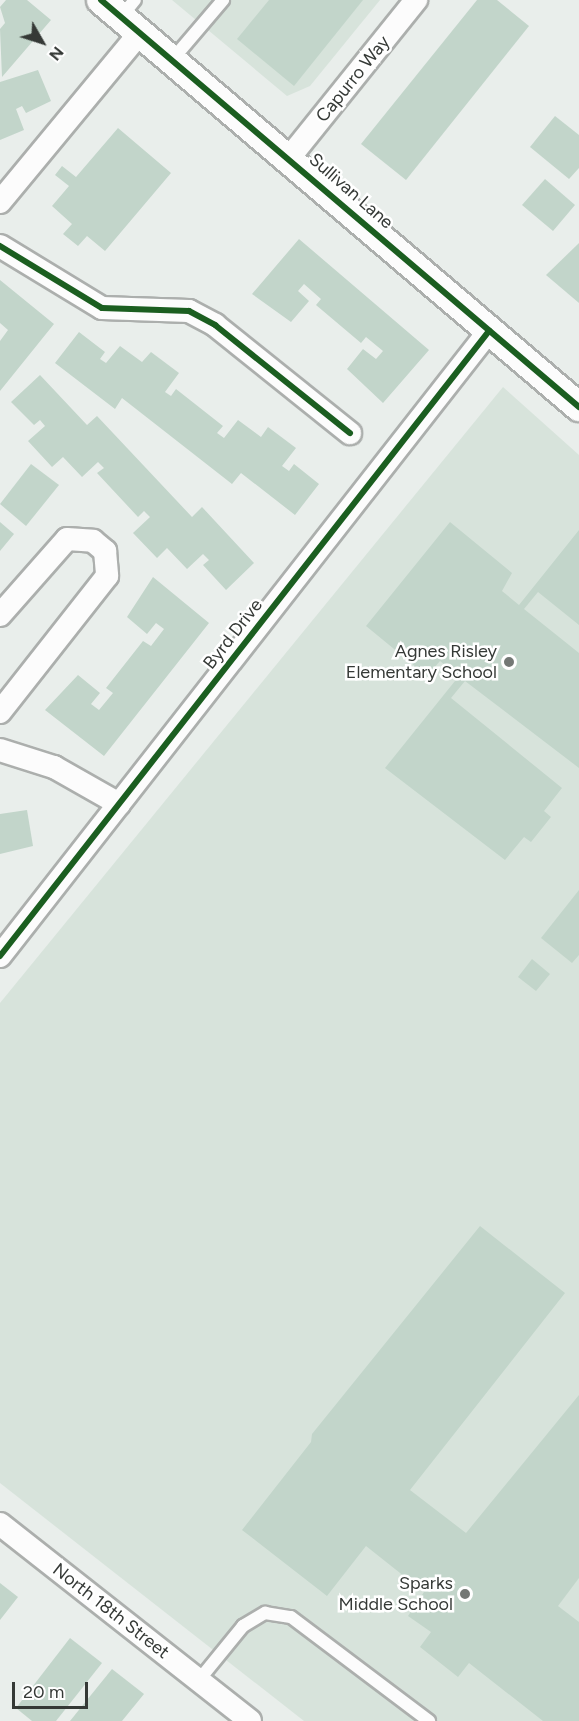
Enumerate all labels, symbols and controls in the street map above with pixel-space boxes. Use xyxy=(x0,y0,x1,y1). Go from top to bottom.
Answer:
north arrow xyxy=(12,12,72,72)
street label: Capurro Way xyxy=(312,31,394,127)
text: N xyxy=(45,43,68,64)
street label: Sullivan Lane xyxy=(305,149,397,233)
street label: Byrd Drive xyxy=(199,595,267,673)
place label: Agnes Risley Elementary School xyxy=(346,641,497,684)
marker: Agnes Risley Elementary School xyxy=(502,655,516,669)
street label: North 18th Street xyxy=(48,1559,174,1663)
place label: Sparks Middle School xyxy=(339,1573,453,1616)
marker: Sparks Middle School xyxy=(458,1587,472,1601)
scale bar xyxy=(15,1670,92,1708)
text: 20 m xyxy=(23,1681,64,1703)

